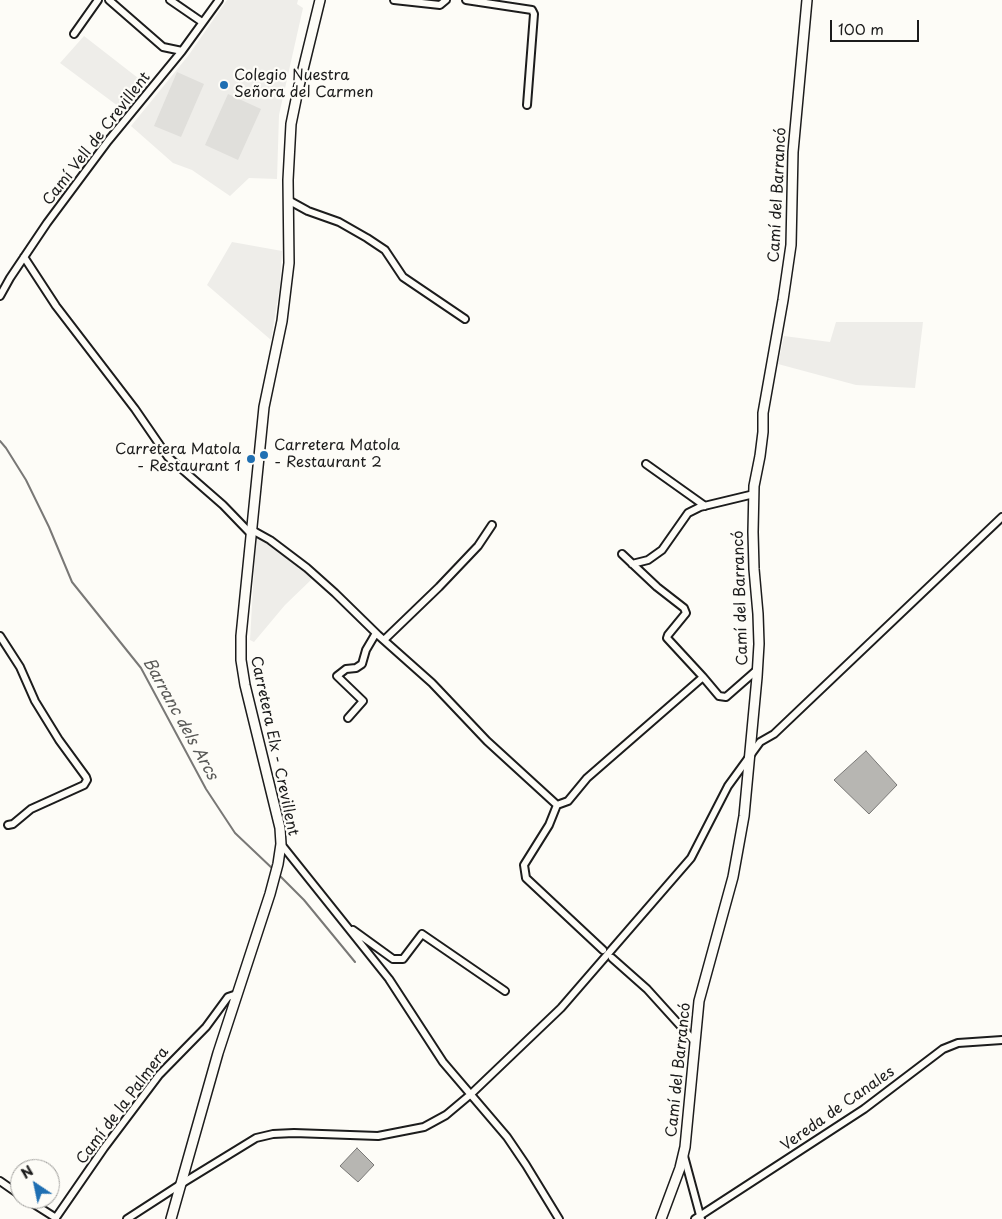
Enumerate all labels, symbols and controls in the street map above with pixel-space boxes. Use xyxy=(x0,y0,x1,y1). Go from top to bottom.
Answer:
scale bar xyxy=(832,10,921,42)
text: 100 m xyxy=(838,17,884,40)
place label: Colegio Nuestra Señora del Carmen xyxy=(234,67,373,102)
street label: Camí Vell de Crevillent xyxy=(39,69,155,209)
marker: Colegio Nuestra Señora del Carmen xyxy=(218,79,230,91)
street label: Camí del Barrancó xyxy=(765,127,791,263)
place label: Carretera Matola - Restaurant 2 xyxy=(274,437,400,472)
place label: Carretera Matola - Restaurant 1 xyxy=(115,441,241,476)
marker: Carretera Matola - Restaurant 2 xyxy=(258,449,270,461)
marker: Carretera Matola - Restaurant 1 xyxy=(245,453,257,465)
street label: Camí del Barrancó xyxy=(730,530,752,666)
water label: Barranc dels Arcs xyxy=(139,655,221,783)
street label: Carretera Elx - Crevillent xyxy=(246,655,302,837)
street label: Camí del Barrancó xyxy=(663,1002,695,1138)
street label: Camí de la Palmera xyxy=(73,1044,173,1168)
street label: Vereda de Canales xyxy=(778,1063,898,1155)
north arrow xyxy=(10,1159,60,1209)
text: N xyxy=(16,1160,37,1184)

